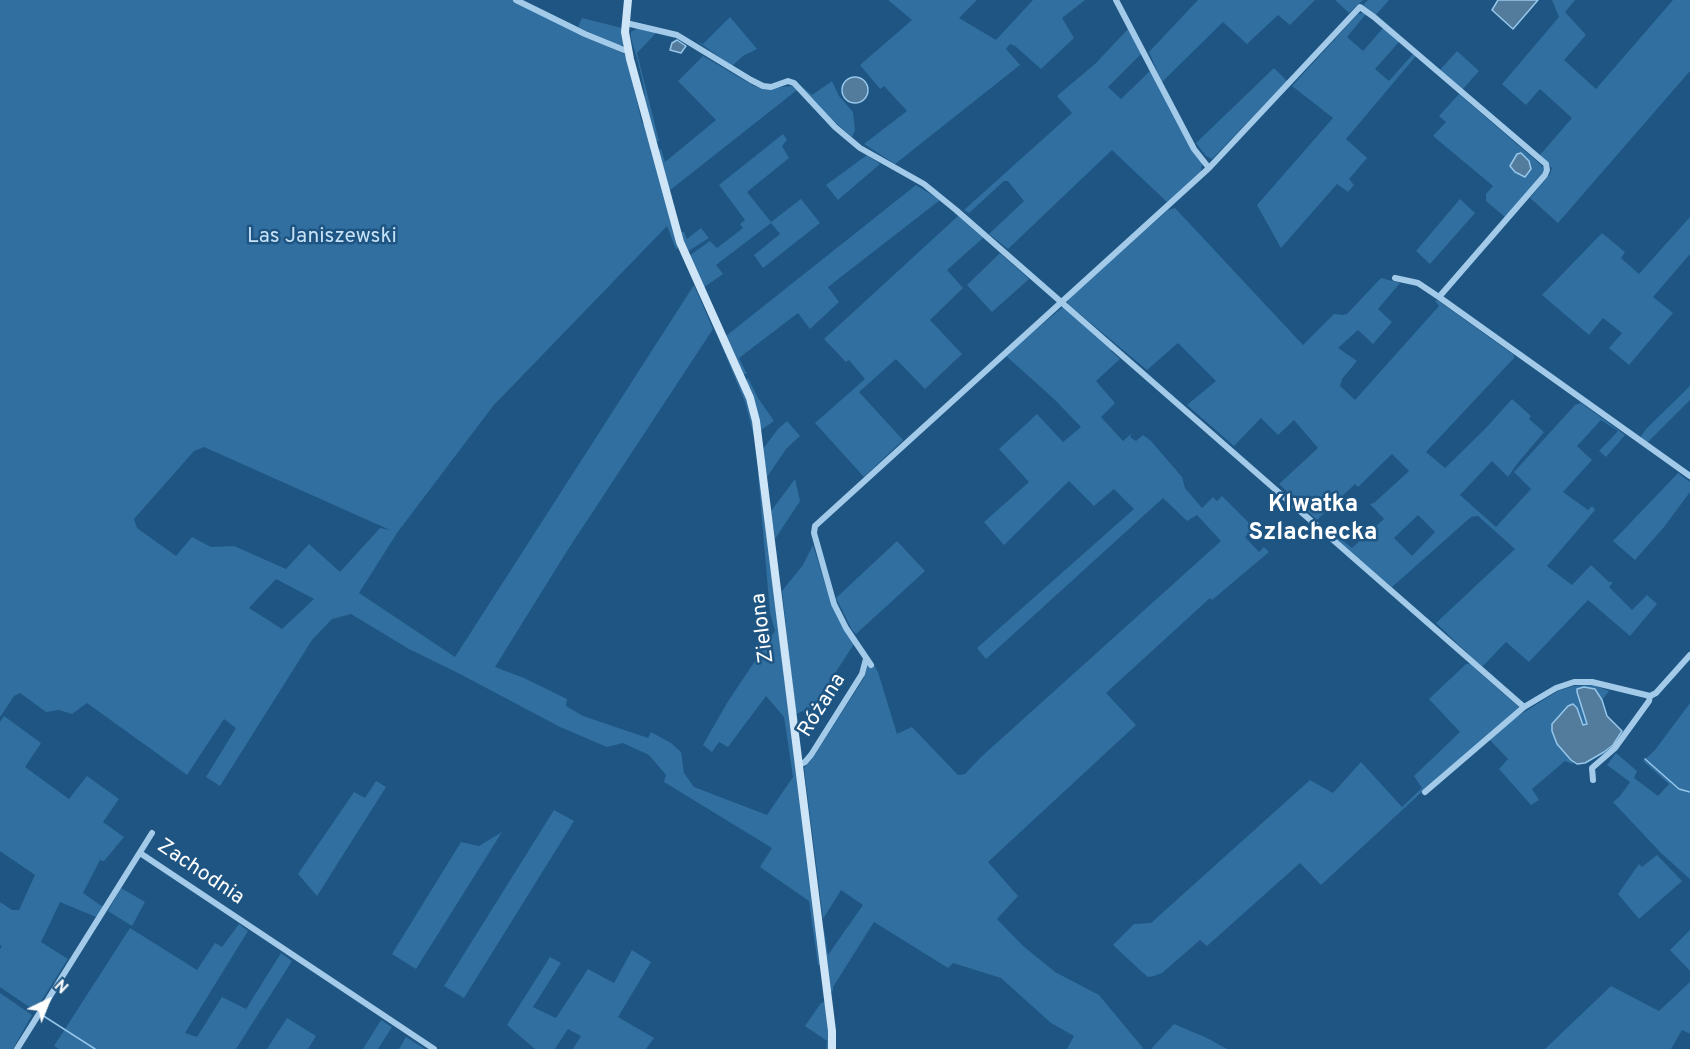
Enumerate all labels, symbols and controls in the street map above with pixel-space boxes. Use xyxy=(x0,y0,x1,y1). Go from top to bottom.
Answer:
park label: Las Janiszewski xyxy=(247,225,397,251)
district label: Klwatka Szlachecka xyxy=(1249,492,1377,548)
street label: Zielona xyxy=(747,592,781,664)
street label: Różana xyxy=(794,670,852,742)
street label: Zachodnia xyxy=(152,835,248,911)
north arrow xyxy=(18,971,78,1031)
text: N xyxy=(49,977,71,999)

